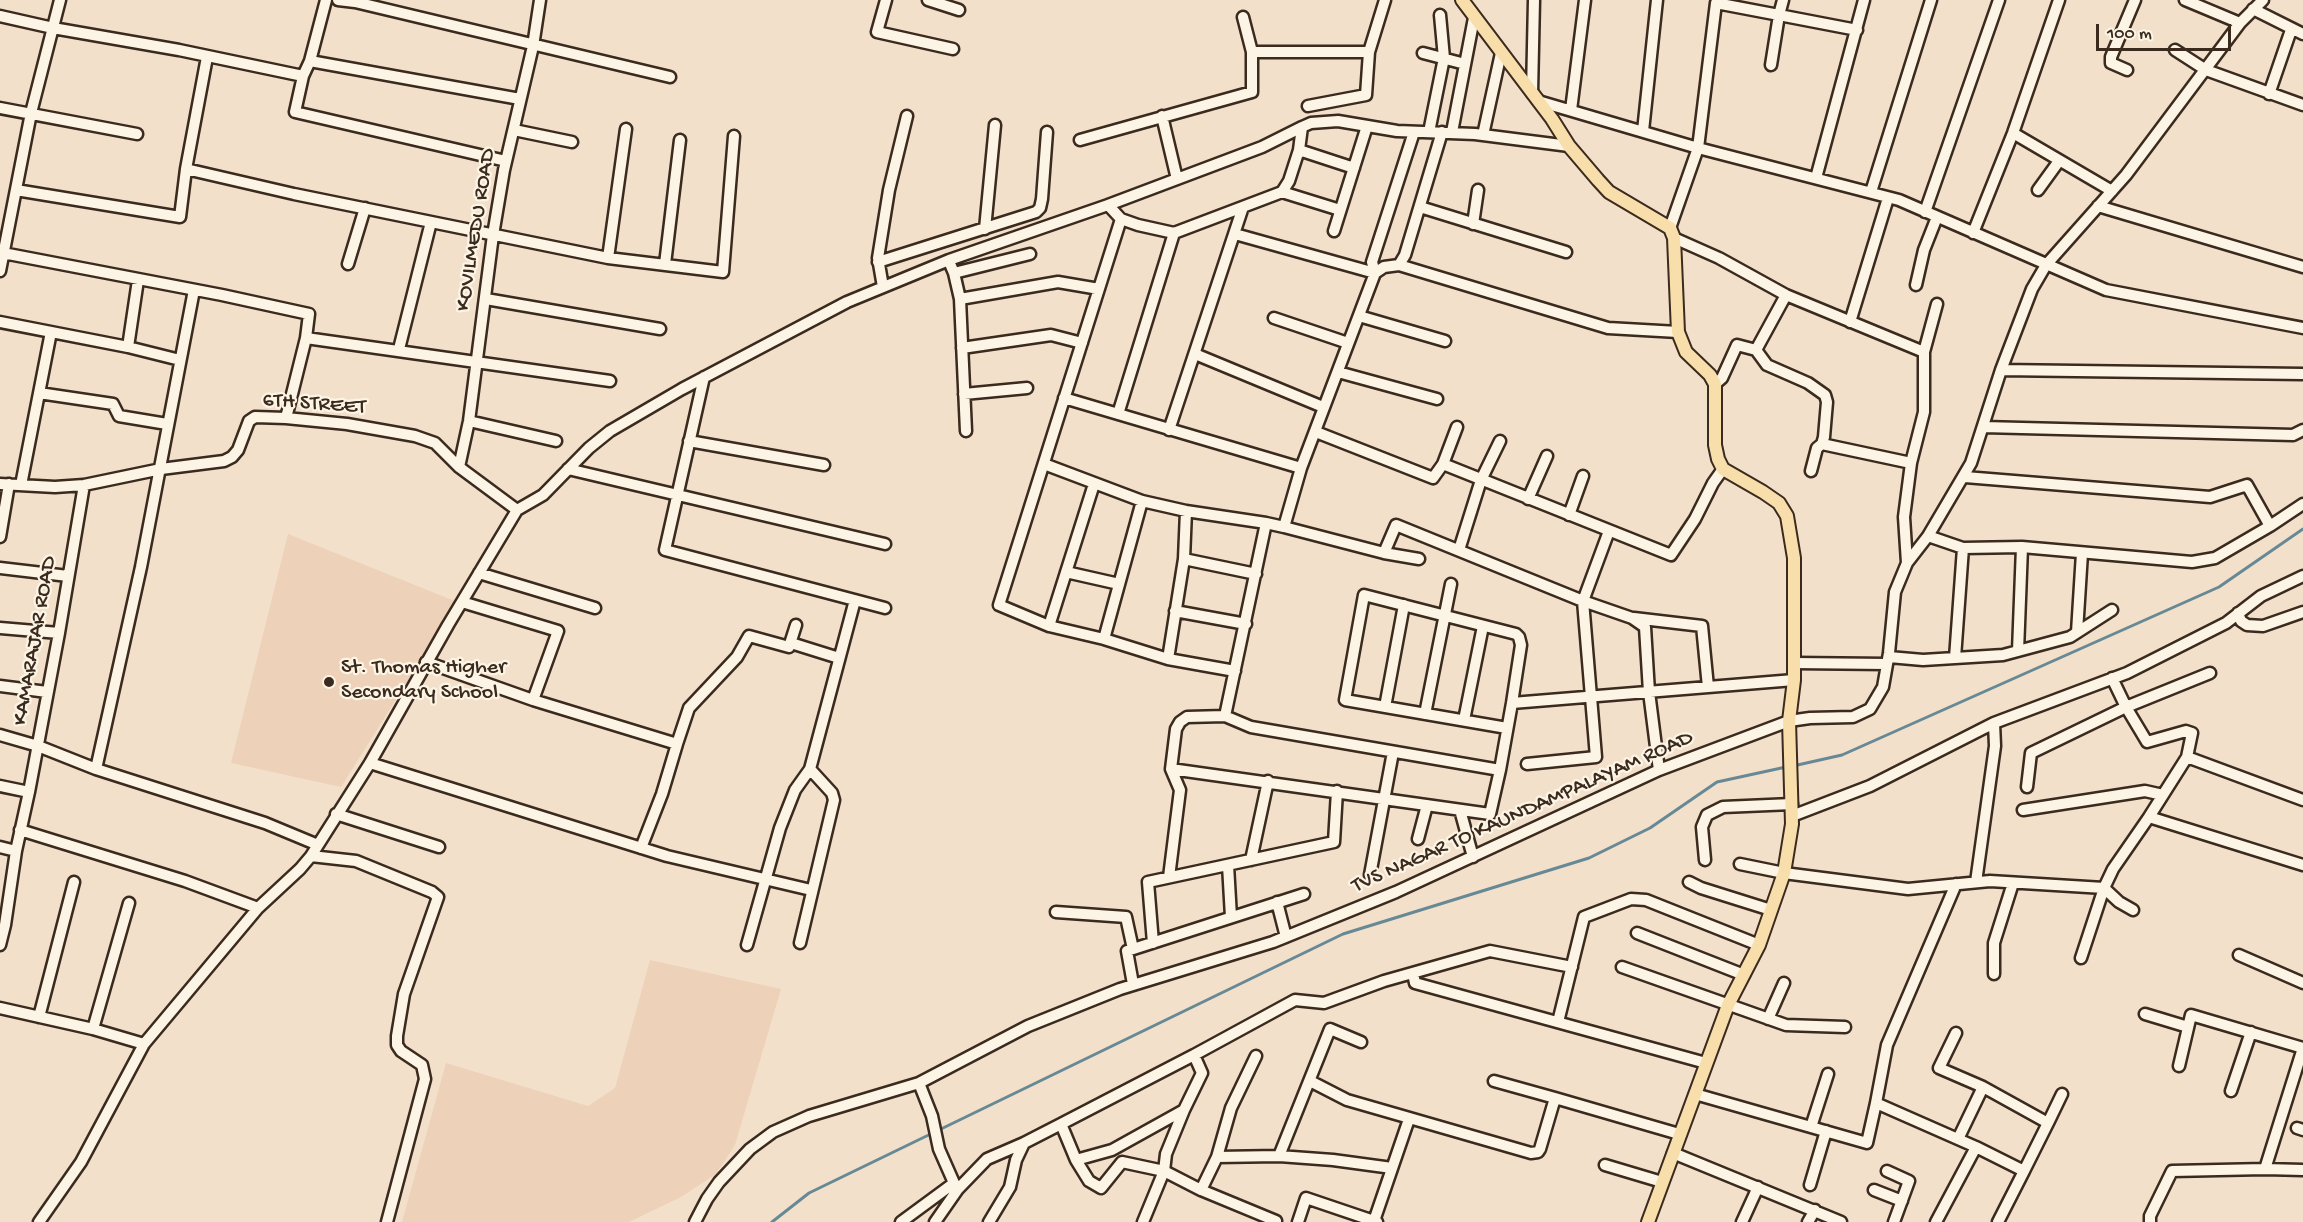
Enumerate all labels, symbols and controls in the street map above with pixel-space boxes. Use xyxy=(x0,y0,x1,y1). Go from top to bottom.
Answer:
scale bar xyxy=(2099,12,2234,50)
text: 100 m xyxy=(2107,24,2152,45)
street label: KOVILMEDU ROAD xyxy=(451,147,503,313)
street label: 6TH STREET xyxy=(261,388,367,422)
street label: KAMARAJAR ROAD xyxy=(8,554,64,728)
place label: St. Thomas Higher Secondary School xyxy=(341,656,506,708)
marker: St. Thomas Higher Secondary School xyxy=(322,675,336,689)
street label: TVS NAGAR TO KAUNDAMPALAYAM ROAD xyxy=(1348,726,1698,900)

